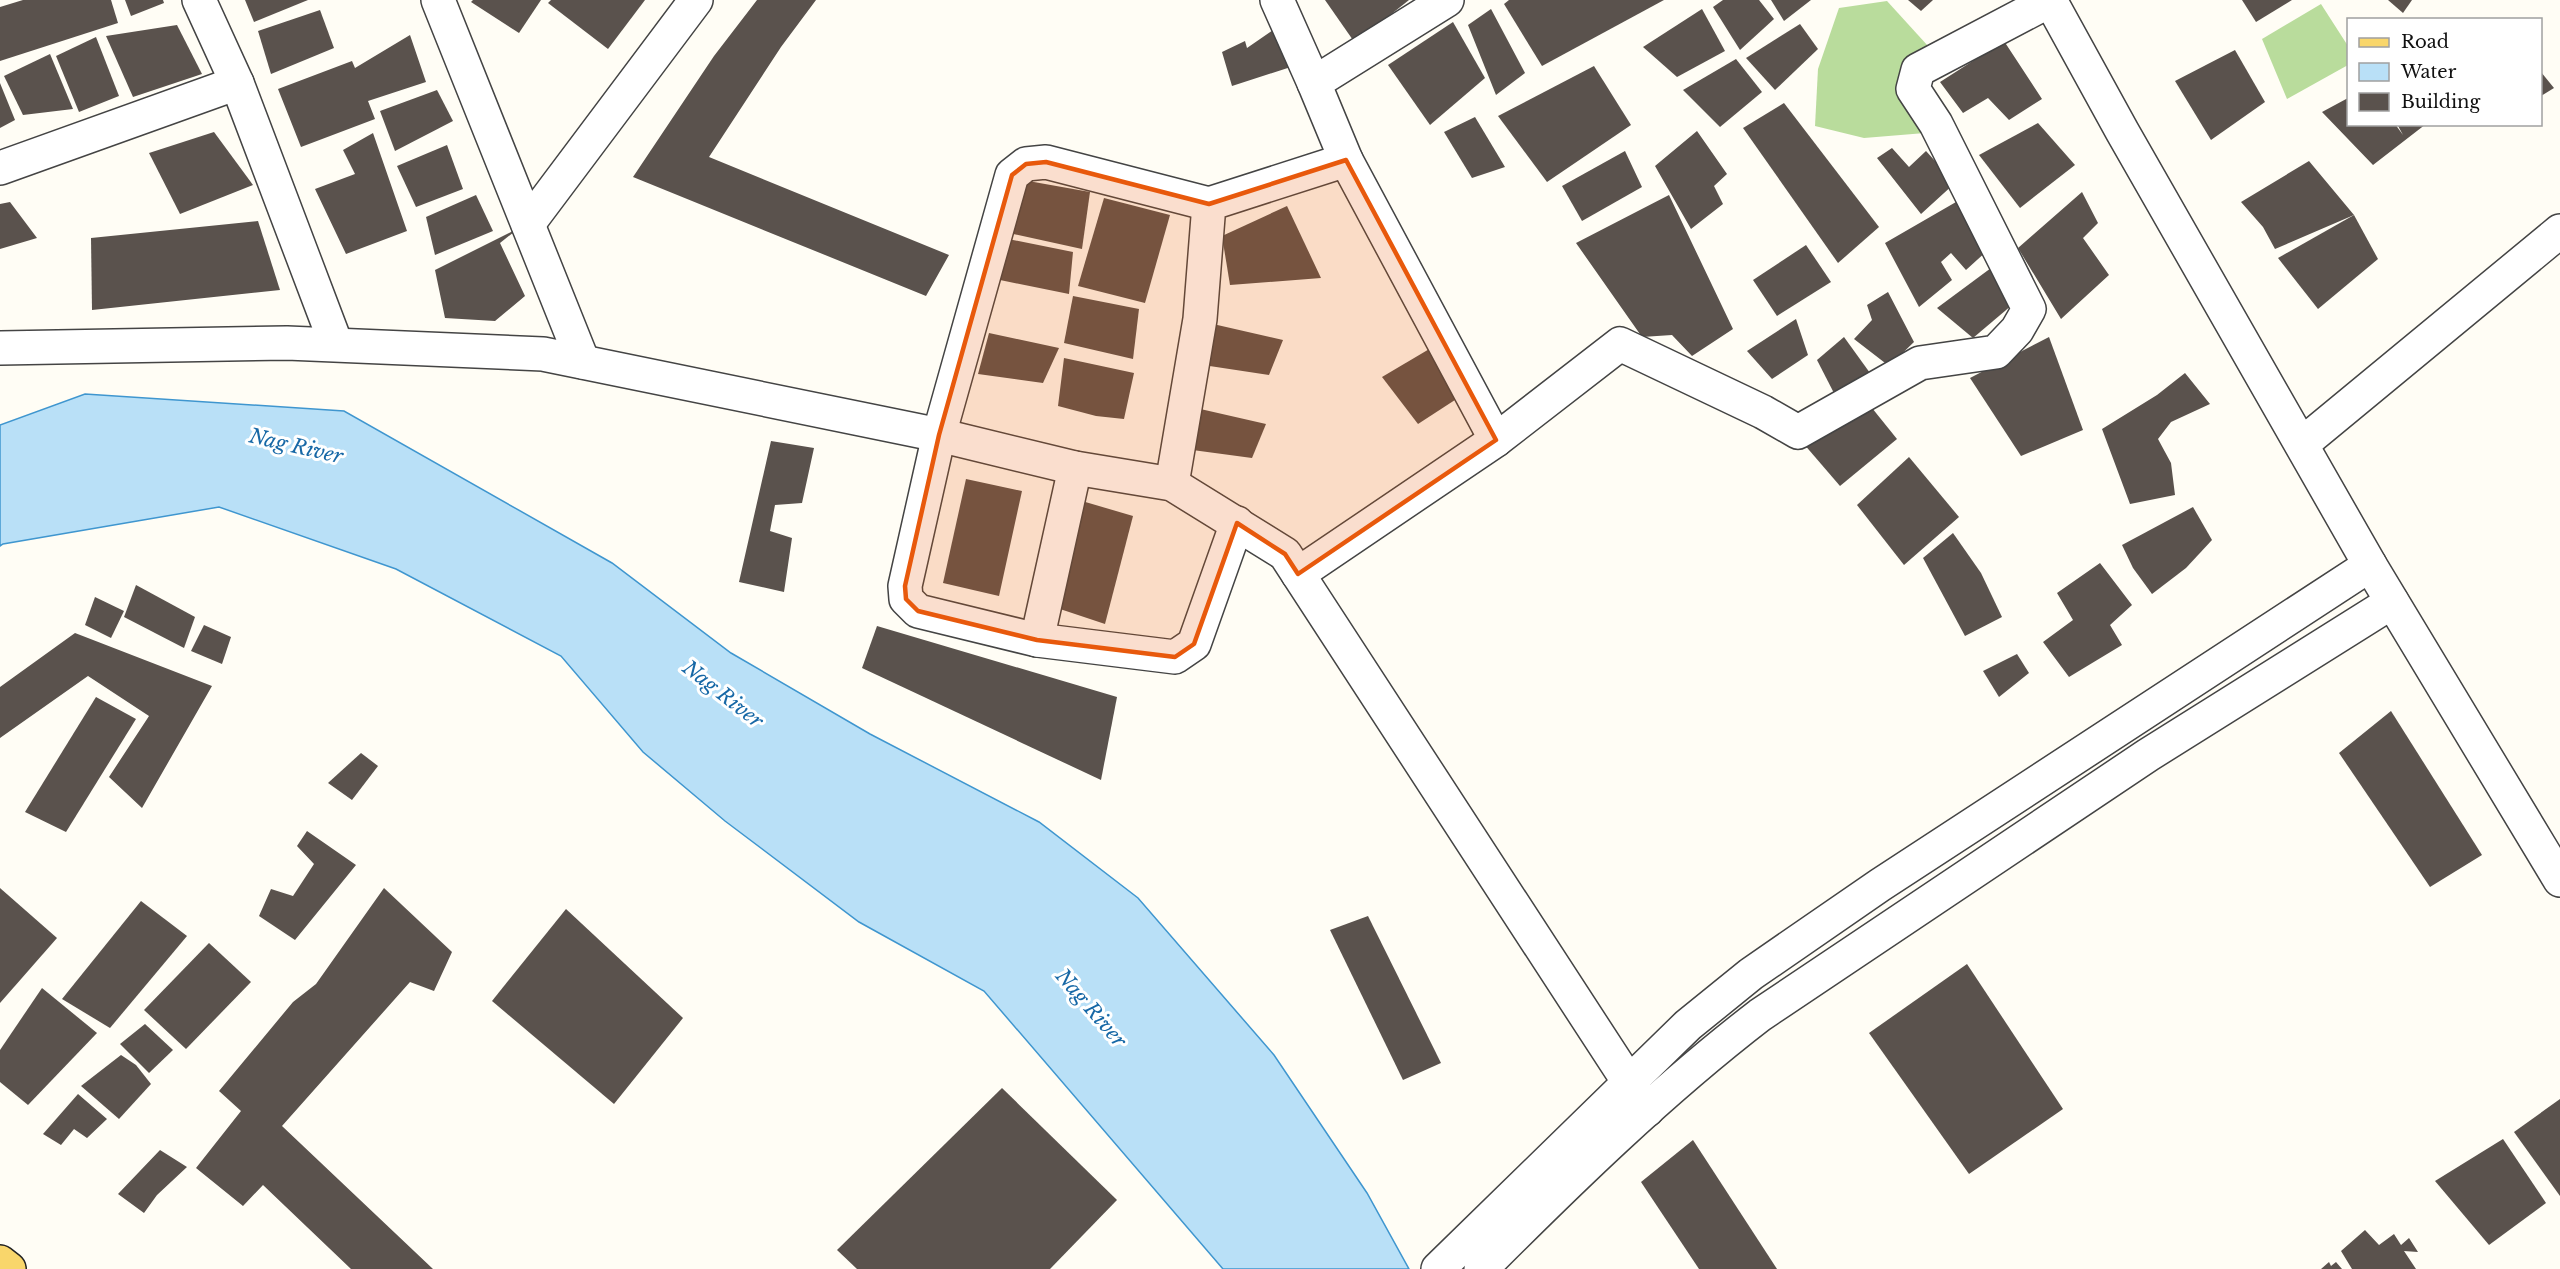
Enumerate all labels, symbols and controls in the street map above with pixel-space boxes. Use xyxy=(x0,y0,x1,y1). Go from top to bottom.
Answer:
legend xyxy=(2347,18,2542,126)
text: Road xyxy=(2401,31,2449,53)
text: Water xyxy=(2400,61,2457,83)
text: Building xyxy=(2401,91,2480,113)
water label: Nag River xyxy=(246,423,346,469)
water label: Nag River xyxy=(677,655,769,733)
water label: Nag River xyxy=(1050,963,1132,1052)

